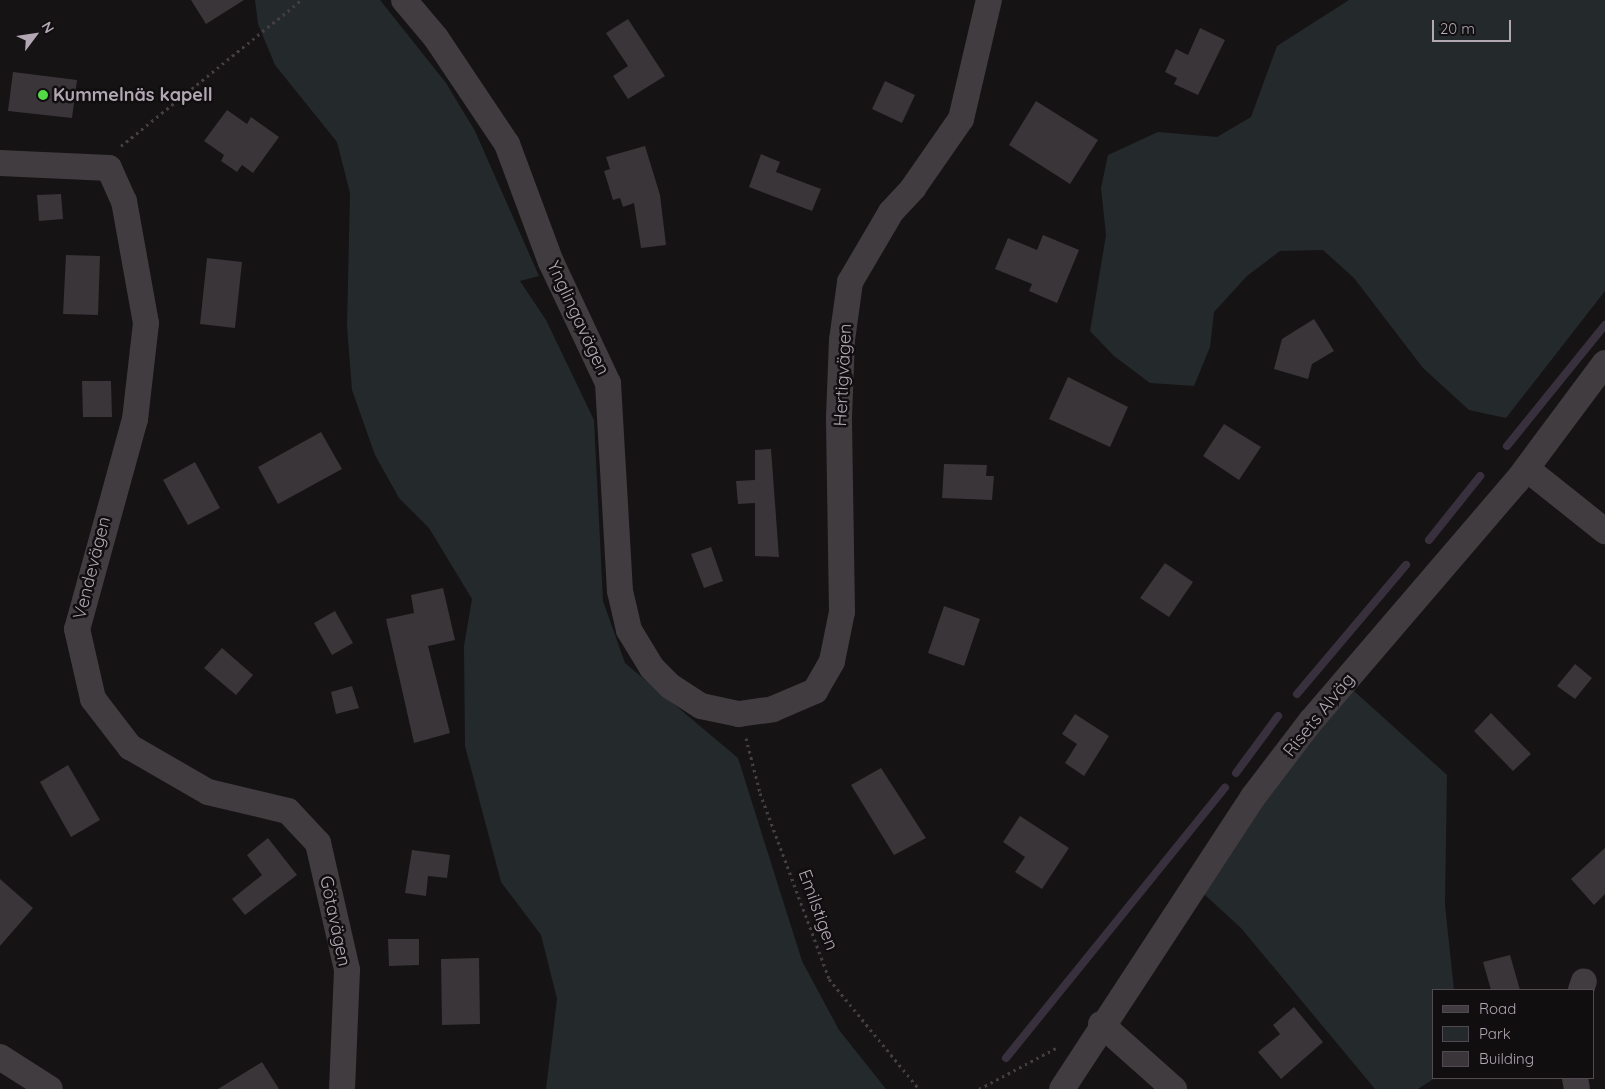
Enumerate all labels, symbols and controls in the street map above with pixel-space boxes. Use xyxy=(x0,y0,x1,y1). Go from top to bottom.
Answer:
north arrow xyxy=(10,10,60,60)
scale bar xyxy=(1435,10,1514,42)
text: N xyxy=(37,18,58,36)
text: 20 m xyxy=(1440,19,1475,38)
place label: Kummelnäs kapell xyxy=(53,84,213,106)
marker: Kummelnäs kapell xyxy=(37,89,49,101)
street label: Ynglingavägen xyxy=(542,258,614,378)
street label: Hertigvägen xyxy=(830,323,856,427)
street label: Vendevägen xyxy=(69,514,115,622)
street label: Risets Alväg xyxy=(1279,669,1359,761)
street label: Emilstigen xyxy=(793,867,843,953)
street label: Götavägen xyxy=(315,874,355,968)
legend xyxy=(1432,989,1595,1079)
text: Road xyxy=(1479,999,1516,1018)
text: Park xyxy=(1479,1024,1511,1043)
text: Building xyxy=(1479,1049,1534,1068)

